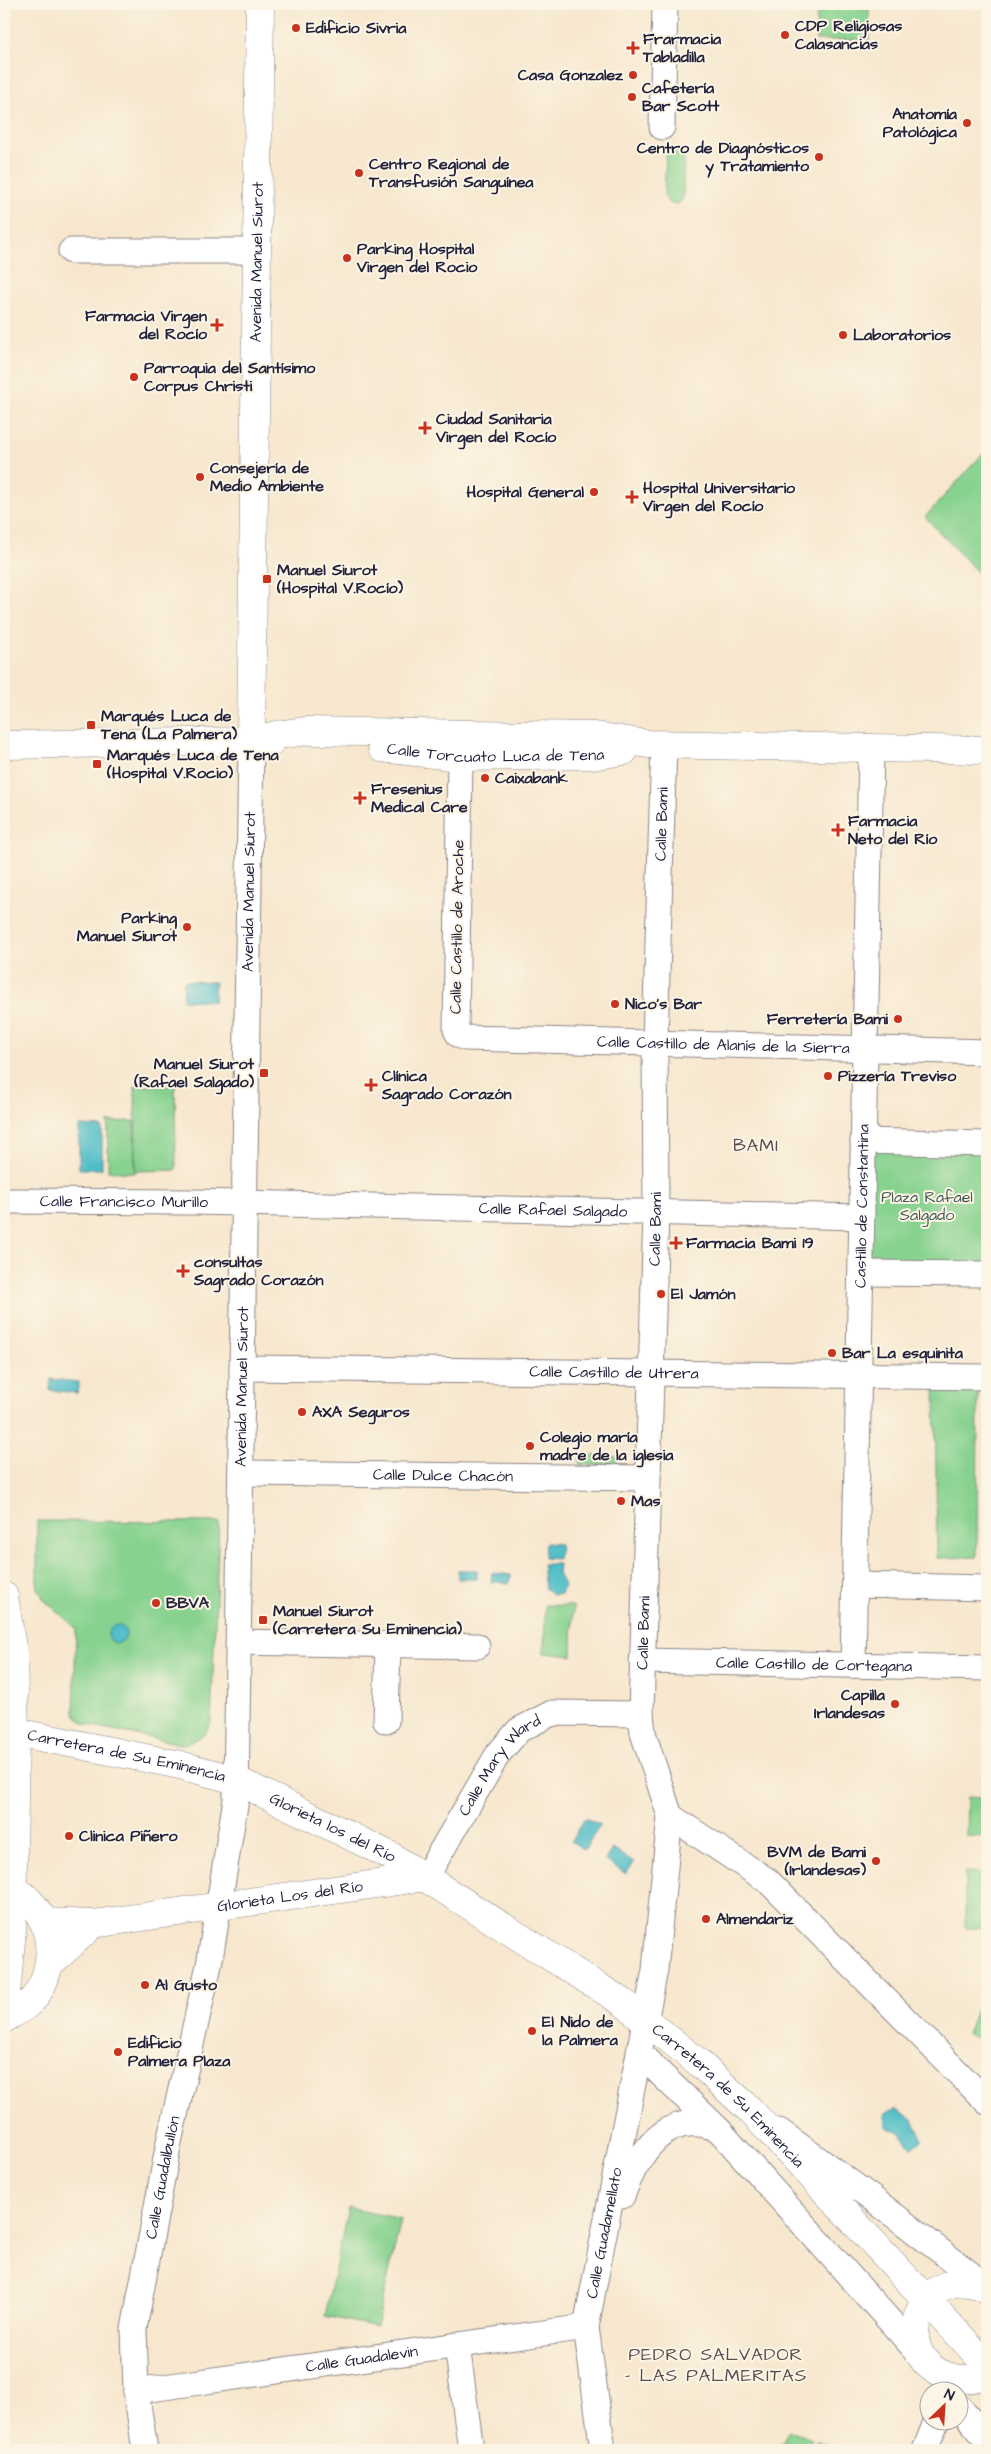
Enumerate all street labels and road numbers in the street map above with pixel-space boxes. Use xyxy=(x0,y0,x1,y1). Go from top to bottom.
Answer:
street label: Avenida Manuel Siurot xyxy=(245,181,269,342)
street label: Calle Torcuato Luca de Tena xyxy=(386,738,606,768)
street label: Calle Bami xyxy=(649,786,674,862)
street label: Avenida Manuel Siurot xyxy=(237,811,261,972)
street label: Calle Castillo de Aroche xyxy=(444,839,470,1014)
street label: Calle Castillo de Alanís de la Sierra xyxy=(597,1031,850,1059)
street label: Castillo de Constantina xyxy=(849,1124,875,1288)
street label: Calle Francisco Murillo xyxy=(40,1190,208,1213)
street label: Calle Bami xyxy=(643,1191,667,1266)
street label: Calle Rafael Salgado xyxy=(478,1197,628,1223)
street label: Avenida Manuel Siurot xyxy=(230,1306,254,1467)
street label: Calle Castillo de Utrera xyxy=(529,1360,699,1385)
street label: Calle Dulce Chacón xyxy=(373,1464,513,1487)
street label: Calle Bami xyxy=(631,1595,656,1670)
street label: Calle Castillo de Cortegana xyxy=(716,1651,912,1678)
street label: Calle Mary Ward xyxy=(453,1710,545,1820)
street label: Carretera de Su Eminencia xyxy=(26,1724,228,1788)
street label: Glorieta los del Río xyxy=(266,1787,400,1868)
street label: Glorieta Los del Río xyxy=(216,1875,364,1917)
street label: Carretera de Su Eminencia xyxy=(647,2019,809,2173)
street label: Calle Guadalbullón xyxy=(140,2114,186,2241)
street label: Calle Guadamellato xyxy=(581,2166,628,2300)
street label: Calle Guadalevin xyxy=(304,2340,419,2378)

